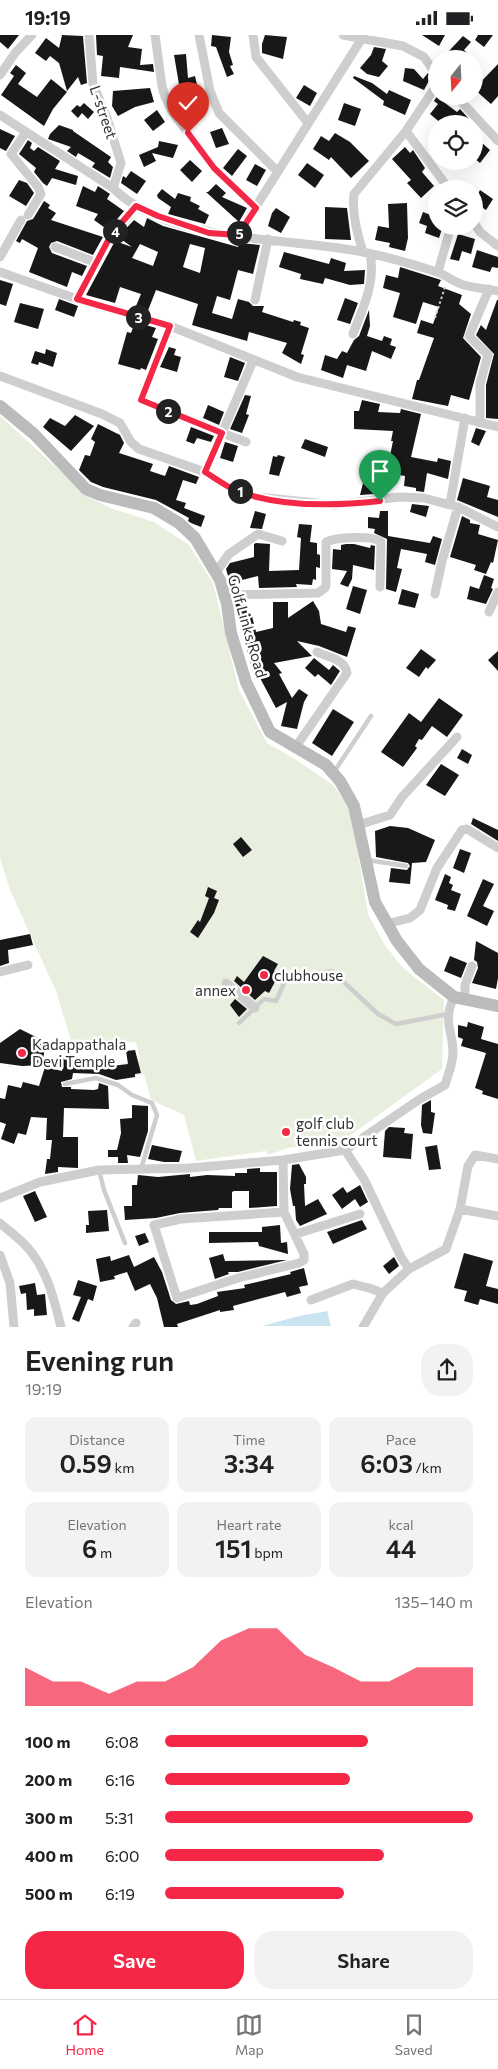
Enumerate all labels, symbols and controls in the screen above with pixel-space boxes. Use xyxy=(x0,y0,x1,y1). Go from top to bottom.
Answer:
text: 19:19 xyxy=(25,6,71,29)
north arrow xyxy=(428,50,482,105)
map controls xyxy=(428,50,483,235)
pin xyxy=(167,82,209,133)
street label: L-street xyxy=(86,83,122,141)
icon: check xyxy=(174,89,202,117)
button: locate xyxy=(428,115,483,170)
button: layers xyxy=(428,180,483,235)
pin: 4 xyxy=(102,219,128,243)
pin: 5 xyxy=(226,221,252,245)
text: 4 xyxy=(111,223,120,240)
text: 5 xyxy=(235,225,244,242)
pin: 3 xyxy=(126,305,150,329)
text: 3 xyxy=(134,309,143,326)
pin: 2 xyxy=(156,399,180,423)
text: 2 xyxy=(165,403,172,420)
pin xyxy=(359,450,401,501)
icon: arrive xyxy=(366,457,394,485)
pin: 1 xyxy=(228,479,252,503)
text: 1 xyxy=(237,483,244,500)
street label: Golf Links Road xyxy=(225,572,271,680)
place label: clubhouse xyxy=(274,966,343,984)
marker: clubhouse xyxy=(258,969,270,981)
place label: annex xyxy=(195,981,236,999)
marker: annex xyxy=(240,984,252,996)
place label: Kadappathala Devi Temple xyxy=(32,1035,126,1070)
marker: Kadappathala Devi Temple xyxy=(16,1047,28,1059)
place label: golf club tennis court xyxy=(296,1114,378,1149)
marker: golf club tennis court xyxy=(280,1126,292,1138)
text: Evening run xyxy=(25,1343,174,1377)
button: share xyxy=(421,1344,473,1396)
text: 19:19 xyxy=(25,1379,62,1398)
text: Distance xyxy=(69,1431,125,1448)
text: Time xyxy=(233,1431,265,1448)
text: Pace xyxy=(386,1431,416,1448)
text: 0.59 xyxy=(60,1448,112,1478)
text: 3:34 xyxy=(224,1448,274,1478)
text: 6:03 xyxy=(360,1448,413,1478)
text: km xyxy=(112,1459,134,1476)
text: /km xyxy=(413,1459,442,1476)
text: Elevation xyxy=(67,1516,127,1533)
text: Heart rate xyxy=(216,1516,282,1533)
text: kcal xyxy=(388,1516,414,1533)
text: 6 xyxy=(82,1533,97,1563)
text: 151 xyxy=(215,1533,252,1563)
text: 44 xyxy=(386,1533,416,1563)
text: m xyxy=(97,1544,112,1561)
text: bpm xyxy=(252,1544,283,1561)
text: Elevation xyxy=(25,1592,93,1611)
text: 135–140 m xyxy=(395,1592,473,1611)
text: 100 m xyxy=(25,1732,71,1751)
text: 6:08 xyxy=(105,1732,139,1751)
text: 200 m xyxy=(25,1770,72,1789)
text: 6:16 xyxy=(105,1770,135,1789)
text: 300 m xyxy=(25,1808,73,1827)
text: 5:31 xyxy=(105,1808,134,1827)
text: 400 m xyxy=(25,1846,73,1865)
text: 6:00 xyxy=(105,1846,139,1865)
text: 500 m xyxy=(25,1884,73,1903)
text: 6:19 xyxy=(105,1884,135,1903)
button: Save xyxy=(25,1931,244,1989)
button: Share xyxy=(254,1931,473,1989)
tab: Home xyxy=(65,2011,104,2058)
tab: Map xyxy=(235,2011,264,2058)
tab: Saved xyxy=(395,2011,433,2058)

